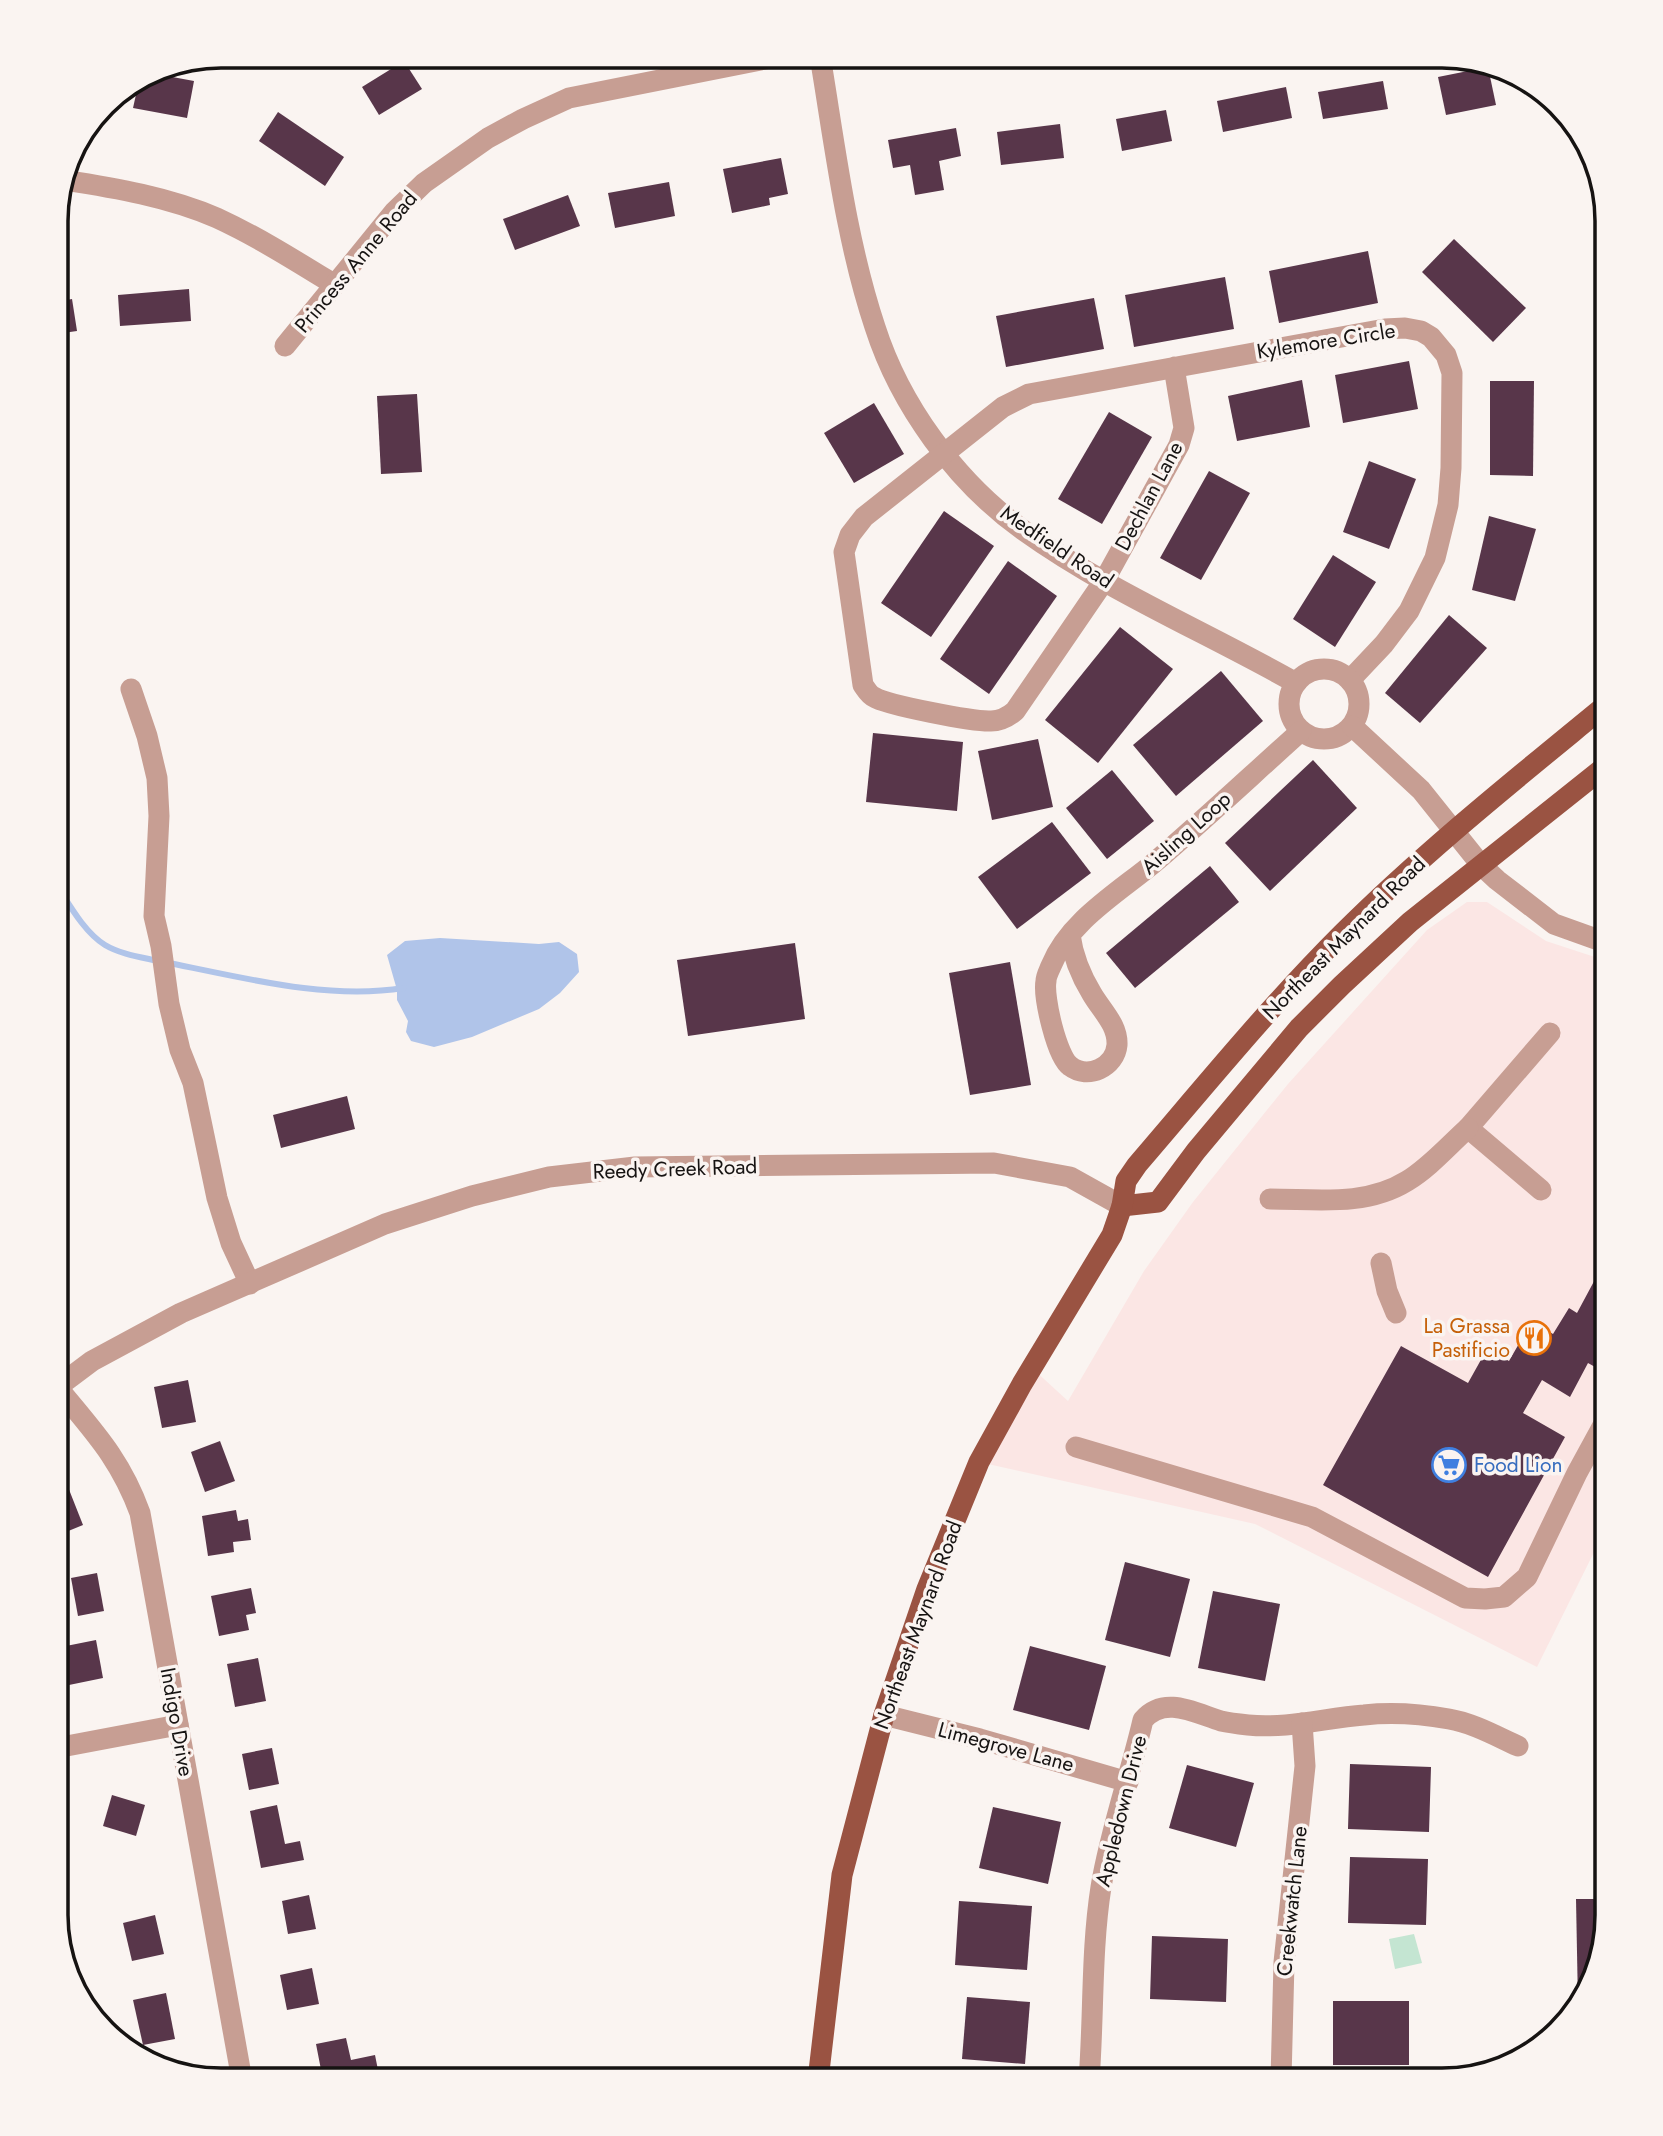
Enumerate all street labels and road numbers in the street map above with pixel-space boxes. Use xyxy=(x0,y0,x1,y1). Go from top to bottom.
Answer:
street label: Princess Anne Road xyxy=(288,184,424,340)
street label: Kylemore Circle xyxy=(1255,315,1398,367)
street label: Dechlan Lane xyxy=(1108,436,1190,556)
street label: Medfield Road xyxy=(995,498,1119,596)
street label: Aisling Loop xyxy=(1134,784,1238,882)
street label: Northeast Maynard Road xyxy=(1256,850,1432,1026)
street label: Reedy Creek Road xyxy=(592,1151,758,1187)
street label: Northeast Maynard Road xyxy=(866,1517,970,1733)
street label: Indigo Drive xyxy=(153,1665,201,1779)
street label: Limegrove Lane xyxy=(935,1714,1077,1780)
street label: Appledown Drive xyxy=(1088,1732,1154,1890)
street label: Creekwatch Lane xyxy=(1269,1824,1315,1977)

